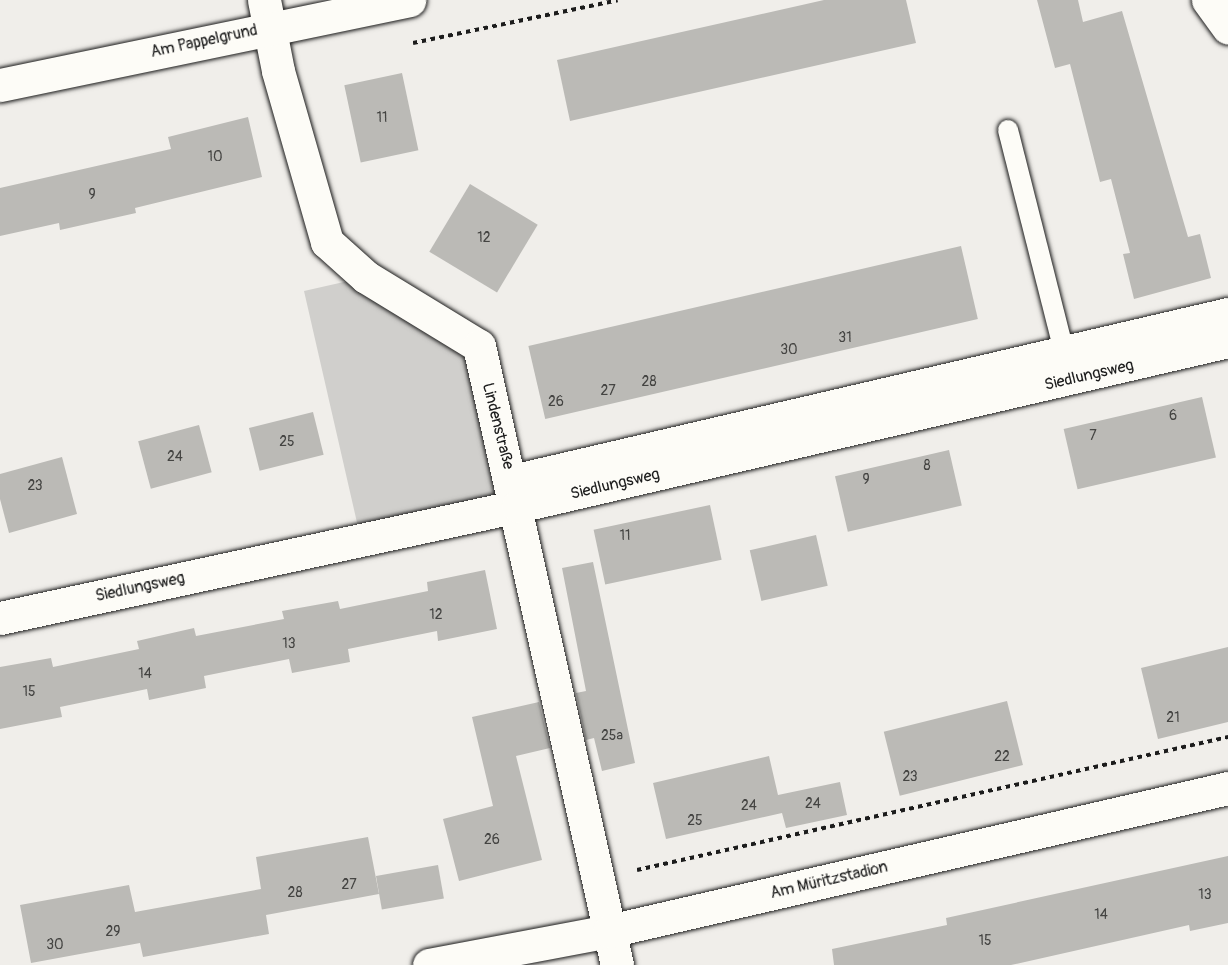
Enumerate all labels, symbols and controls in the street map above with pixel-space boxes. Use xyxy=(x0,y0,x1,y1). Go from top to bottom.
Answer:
street label: Am Pappelgrund xyxy=(149,20,259,62)
house number: 11 xyxy=(377,110,387,126)
house number: 10 xyxy=(207,149,223,165)
house number: 9 xyxy=(88,187,96,203)
house number: 12 xyxy=(477,230,491,246)
house number: 31 xyxy=(838,330,852,346)
house number: 30 xyxy=(780,342,798,358)
street label: Siedlungsweg xyxy=(1043,355,1135,395)
house number: 28 xyxy=(642,374,656,390)
street label: Lindenstraße xyxy=(478,381,518,471)
house number: 27 xyxy=(600,383,616,399)
house number: 26 xyxy=(548,394,564,410)
house number: 6 xyxy=(1169,408,1177,424)
house number: 7 xyxy=(1089,428,1097,444)
house number: 25 xyxy=(279,434,295,450)
house number: 24 xyxy=(167,449,183,465)
house number: 8 xyxy=(923,458,931,474)
street label: Siedlungsweg xyxy=(569,464,661,504)
house number: 9 xyxy=(862,472,870,488)
house number: 23 xyxy=(27,478,43,494)
house number: 11 xyxy=(620,528,630,544)
street label: Siedlungsweg xyxy=(94,568,186,606)
house number: 12 xyxy=(429,607,443,623)
house number: 13 xyxy=(282,636,296,652)
house number: 14 xyxy=(138,666,152,682)
house number: 15 xyxy=(22,684,36,700)
house number: 21 xyxy=(1166,710,1180,726)
house number: 25a xyxy=(601,728,623,744)
house number: 22 xyxy=(994,749,1010,765)
house number: 23 xyxy=(902,769,918,785)
house number: 24 xyxy=(805,796,821,812)
house number: 24 xyxy=(741,798,757,814)
house number: 25 xyxy=(687,813,703,829)
house number: 26 xyxy=(484,832,500,848)
street label: Am Müritzstadion xyxy=(768,857,890,903)
house number: 27 xyxy=(341,877,357,893)
house number: 28 xyxy=(288,885,302,901)
house number: 13 xyxy=(1198,887,1212,903)
house number: 14 xyxy=(1094,907,1108,923)
house number: 29 xyxy=(105,924,121,940)
house number: 15 xyxy=(978,933,992,949)
house number: 30 xyxy=(46,937,64,953)

